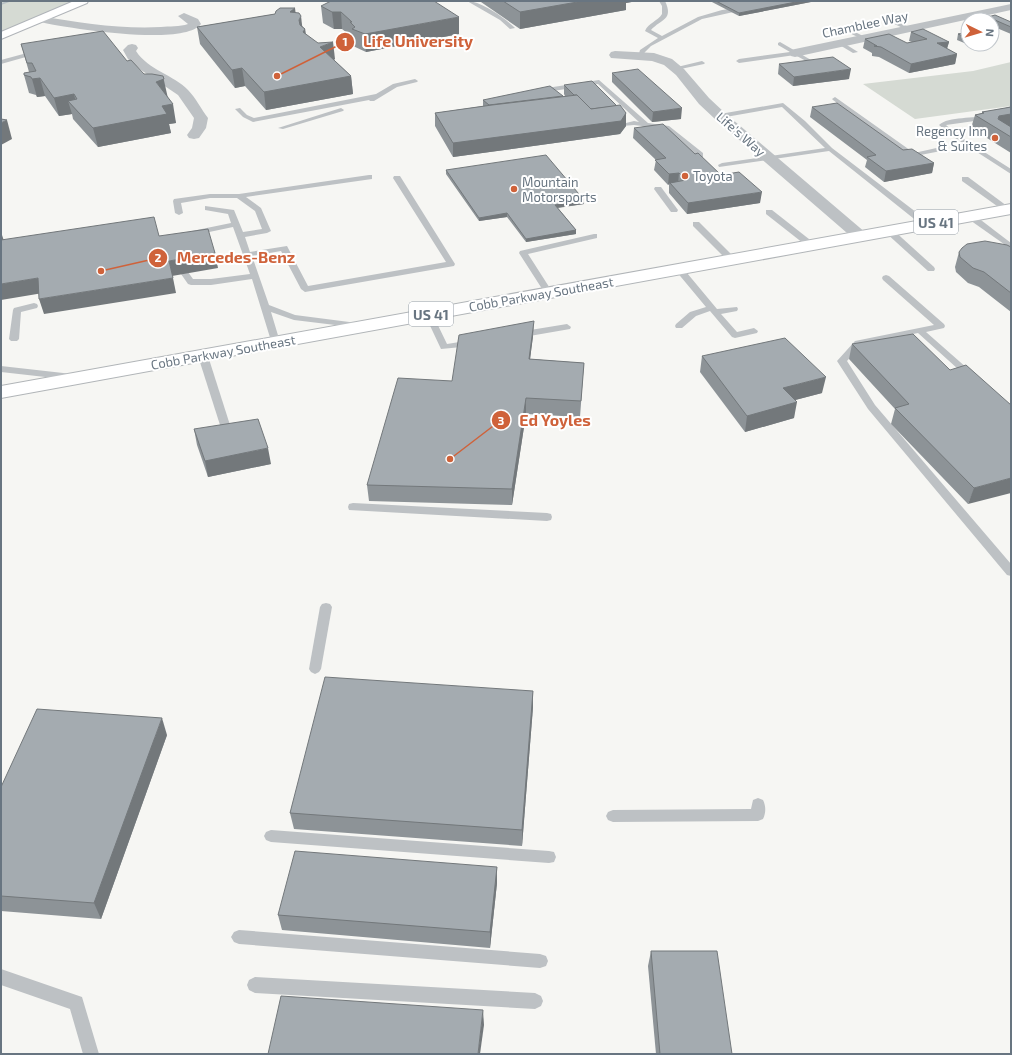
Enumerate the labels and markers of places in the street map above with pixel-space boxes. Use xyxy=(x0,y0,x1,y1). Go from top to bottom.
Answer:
callout: Life University xyxy=(335,28,481,56)
place label: Regency Inn & Suites xyxy=(916,123,987,154)
marker: Regency Inn & Suites xyxy=(990,133,1000,143)
place label: Toyota xyxy=(693,168,733,184)
marker: Toyota xyxy=(680,171,690,181)
place label: Mountain Motorsports xyxy=(522,174,597,205)
marker: Mountain Motorsports xyxy=(509,184,519,194)
callout: Mercedes-Benz xyxy=(148,244,303,272)
callout: Ed Yoyles xyxy=(491,406,599,434)

